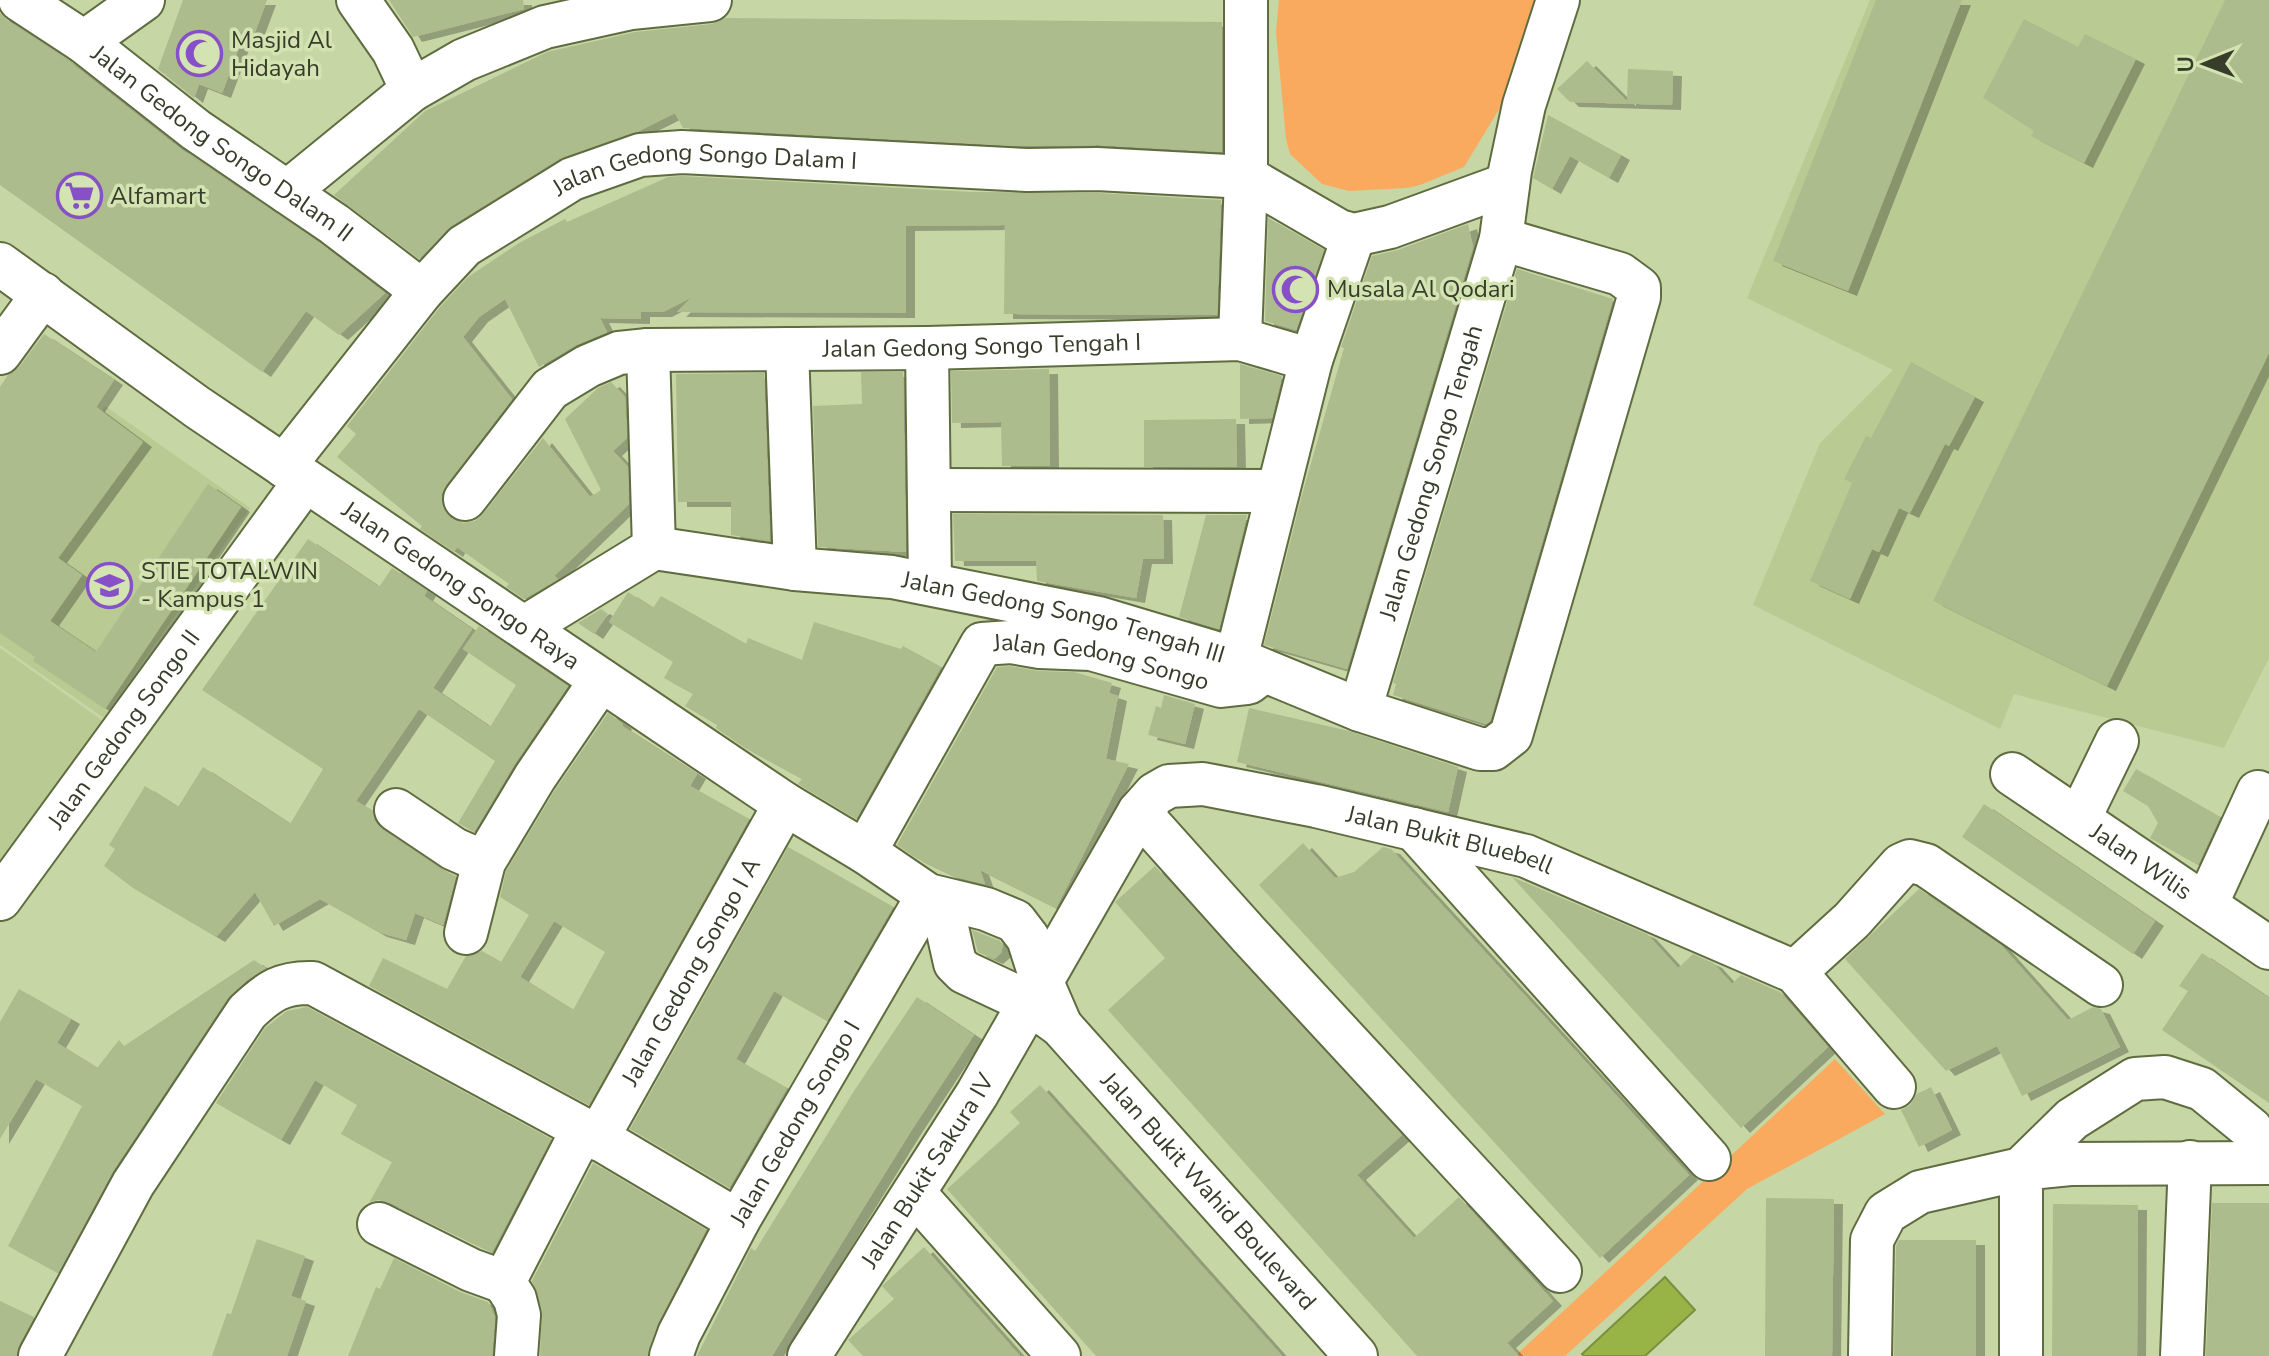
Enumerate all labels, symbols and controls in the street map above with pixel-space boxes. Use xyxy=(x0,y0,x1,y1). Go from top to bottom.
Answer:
place label: Masjid Al Hidayah xyxy=(231,24,332,84)
north arrow xyxy=(2165,24,2245,104)
mosque icon: Masjid Al Hidayah xyxy=(176,30,224,78)
street label: Jalan Gedong Songo Dalam II xyxy=(84,37,360,249)
text: U xyxy=(2171,56,2201,73)
street label: Jalan Gedong Songo Dalam I xyxy=(545,136,858,204)
supermarket icon: Alfamart xyxy=(55,172,103,220)
place label: Alfamart xyxy=(110,180,207,212)
mosque icon: Musala Al Qodari xyxy=(1272,265,1320,313)
place label: Musala Al Qodari xyxy=(1327,273,1515,305)
street label: Jalan Gedong Songo Tengah xyxy=(1372,321,1490,625)
street label: Jalan Gedong Songo Tengah I xyxy=(821,326,1142,365)
street label: Jalan Gedong Songo Raya xyxy=(335,493,586,677)
place label: STIE TOTALWIN - Kampus 1 xyxy=(141,555,318,615)
school or university icon: STIE TOTALWIN - Kampus 1 xyxy=(86,561,134,609)
street label: Jalan Gedong Songo Tengah III xyxy=(899,567,1227,669)
street label: Jalan Gedong Songo II xyxy=(40,623,207,836)
street label: Jalan Gedong Songo xyxy=(990,632,1212,698)
street label: Jalan Bukit Bluebell xyxy=(1342,798,1559,882)
street label: Jalan Wilis xyxy=(2083,815,2198,907)
street label: Jalan Gedong Songo I A xyxy=(614,851,768,1092)
street label: Jalan Gedong Songo I xyxy=(722,1014,867,1233)
street label: Jalan Bukit Wahid Boulevard xyxy=(1093,1064,1324,1317)
street label: Jalan Bukit Sakura IV xyxy=(853,1067,1002,1275)

